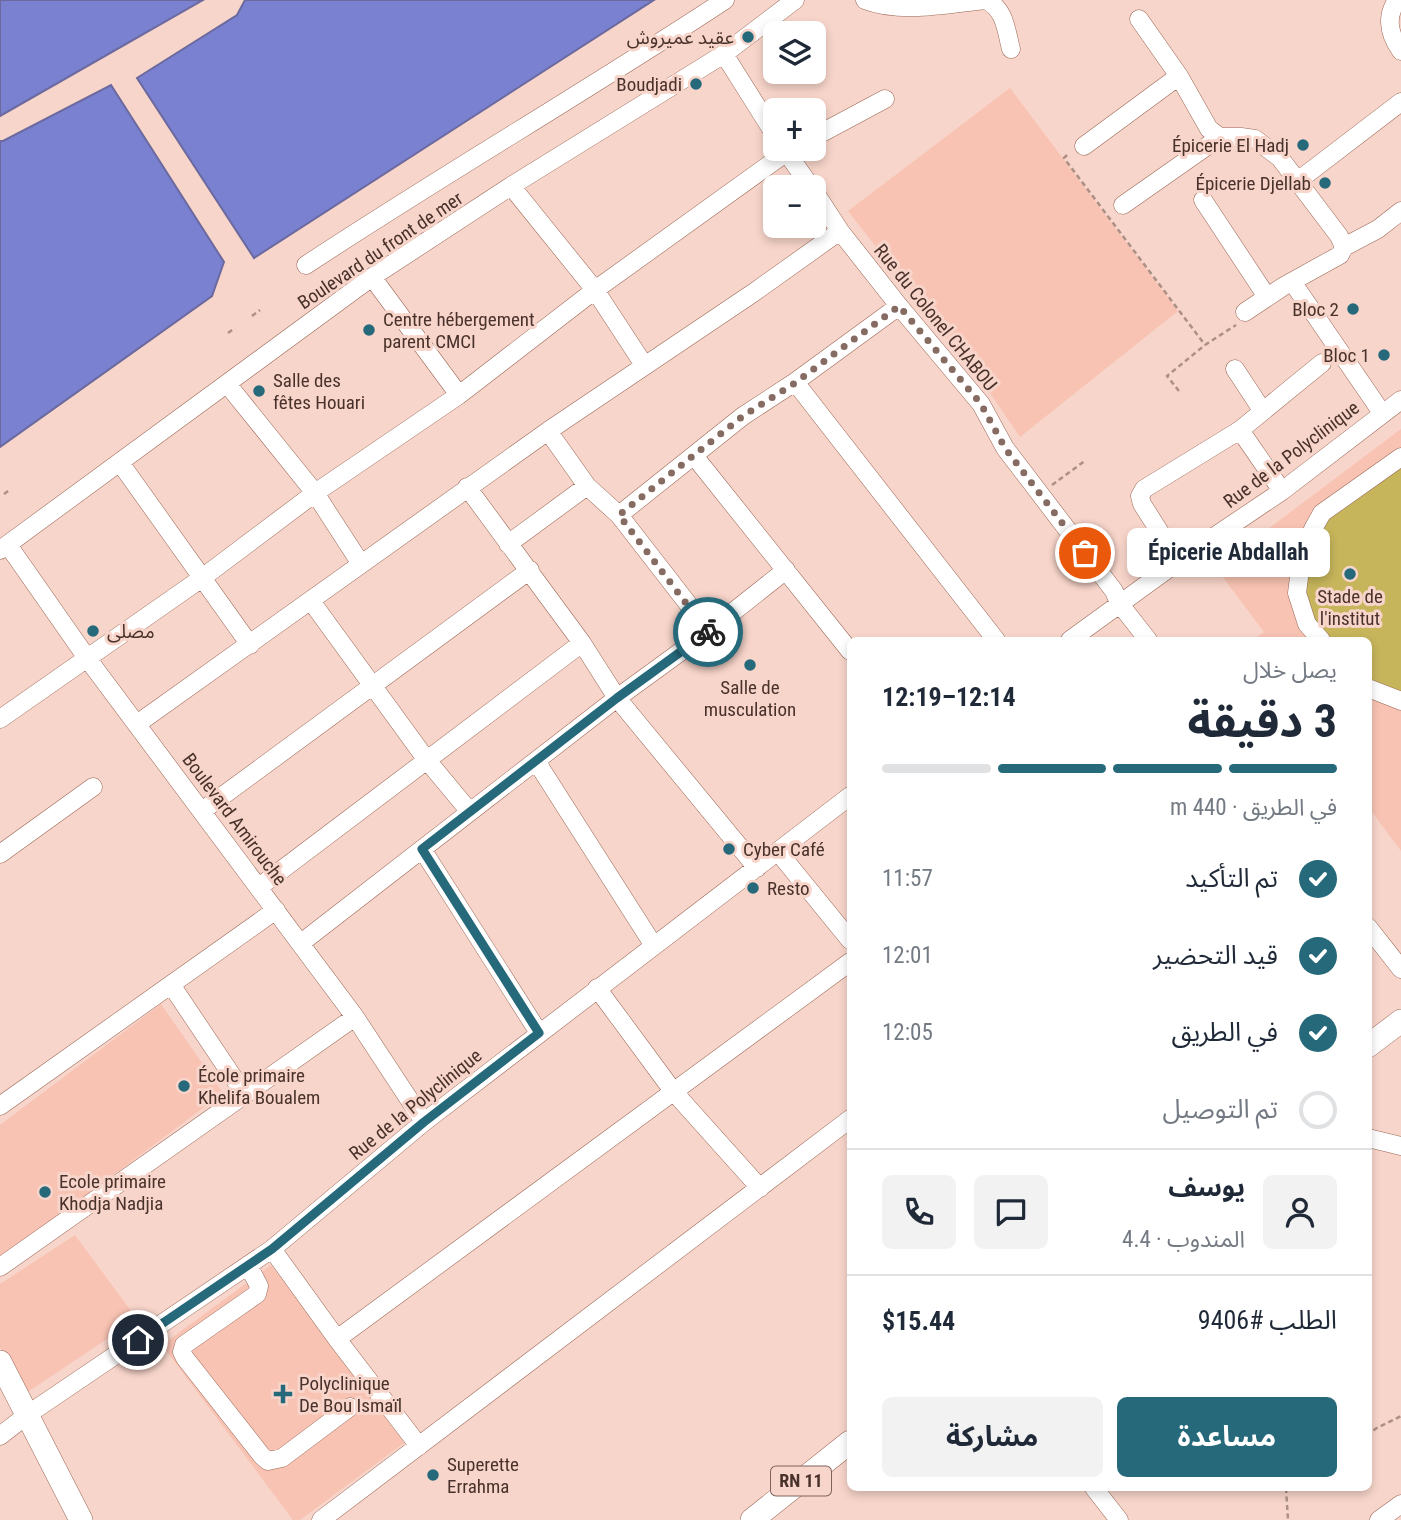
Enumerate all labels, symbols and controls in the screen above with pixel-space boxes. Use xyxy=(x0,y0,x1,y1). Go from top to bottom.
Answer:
map controls xyxy=(763,21,826,238)
button: layers xyxy=(763,21,826,84)
place label: عقيد عميروش xyxy=(627,26,734,49)
marker: عقيد عميروش xyxy=(740,29,756,45)
place label: Boudjadi xyxy=(616,73,682,96)
marker: Boudjadi xyxy=(688,76,704,92)
button: + xyxy=(763,98,826,161)
place label: Épicerie El Hadj xyxy=(1172,134,1289,157)
marker: Épicerie El Hadj xyxy=(1295,137,1311,153)
place label: Épicerie Djellab xyxy=(1196,172,1311,195)
button: − xyxy=(763,175,826,238)
marker: Épicerie Djellab xyxy=(1317,175,1333,191)
street label: Boulevard du front de mer xyxy=(294,187,467,314)
street label: Rue du Colonel CHABOU xyxy=(869,239,1002,396)
place label: Bloc 2 xyxy=(1292,298,1339,321)
marker: Bloc 2 xyxy=(1345,301,1361,317)
place label: Centre hébergement parent CMCI xyxy=(383,308,535,353)
marker: Centre hébergement parent CMCI xyxy=(361,322,377,338)
place label: Bloc 1 xyxy=(1323,344,1370,367)
marker: Bloc 1 xyxy=(1376,347,1392,363)
place label: Salle des fêtes Houari xyxy=(273,369,365,414)
marker: Salle des fêtes Houari xyxy=(251,383,267,399)
street label: Rue de la Polyclinique xyxy=(1219,396,1364,513)
pin xyxy=(1055,523,1115,583)
callout: Épicerie Abdallah xyxy=(1127,528,1330,578)
icon: bag xyxy=(1066,534,1104,572)
text: Épicerie Abdallah xyxy=(1148,539,1309,566)
marker: Stade de l'institut xyxy=(1342,566,1358,582)
place label: Stade de l'institut xyxy=(1317,585,1383,630)
courier xyxy=(673,597,743,667)
icon: bike xyxy=(689,613,727,651)
place label: مصلى xyxy=(107,620,155,643)
marker: مصلى xyxy=(85,623,101,639)
marker: Salle de musculation xyxy=(742,657,758,673)
text: يصل خلال xyxy=(1243,657,1337,684)
place label: Salle de musculation xyxy=(704,676,796,721)
text: 12:14–12:19 xyxy=(882,682,1016,712)
text: 3 دقيقة xyxy=(1187,694,1337,748)
street label: Boulevard Amirouche xyxy=(177,749,292,890)
text: في الطريق · 440 m xyxy=(1170,794,1337,821)
place label: Cyber Café xyxy=(743,838,825,861)
marker: Cyber Café xyxy=(721,841,737,857)
icon: check xyxy=(1299,860,1337,898)
text: تم التأكيد xyxy=(1185,863,1278,893)
text: 11:57 xyxy=(882,865,933,892)
place label: Resto xyxy=(767,877,810,900)
marker: Resto xyxy=(745,880,761,896)
icon: check xyxy=(1299,937,1337,975)
text: قيد التحضير xyxy=(1153,940,1278,970)
text: 12:01 xyxy=(882,942,933,969)
icon: check xyxy=(1299,1014,1337,1052)
text: في الطريق xyxy=(1172,1017,1278,1047)
text: 12:05 xyxy=(882,1019,933,1046)
street label: Rue de la Polyclinique xyxy=(344,1044,486,1165)
place label: École primaire Khelifa Boualem xyxy=(198,1064,320,1109)
marker: École primaire Khelifa Boualem xyxy=(176,1078,192,1094)
text: تم التوصيل xyxy=(1163,1094,1278,1124)
place label: Ecole primaire Khodja Nadjia xyxy=(59,1170,166,1215)
text: يوسف xyxy=(1168,1172,1245,1202)
button: phone xyxy=(882,1175,956,1249)
button: chat xyxy=(974,1175,1048,1249)
button: person xyxy=(1263,1175,1337,1249)
marker: Ecole primaire Khodja Nadjia xyxy=(37,1184,53,1200)
text: المندوب · 4.4 xyxy=(1122,1226,1245,1253)
text: الطلب #9406 xyxy=(1198,1305,1337,1335)
text: $15.44 xyxy=(882,1306,955,1336)
pin xyxy=(108,1310,168,1370)
icon: home xyxy=(119,1321,157,1359)
place label: Polyclinique De Bou Ismaïl xyxy=(299,1372,402,1417)
marker: Polyclinique De Bou Ismaïl xyxy=(273,1384,293,1404)
button: مشاركة xyxy=(882,1397,1103,1477)
button: مساعدة xyxy=(1117,1397,1337,1477)
place label: Superette Errahma xyxy=(447,1453,519,1498)
road number: RN 11 xyxy=(771,1466,831,1496)
marker: Superette Errahma xyxy=(425,1467,441,1483)

